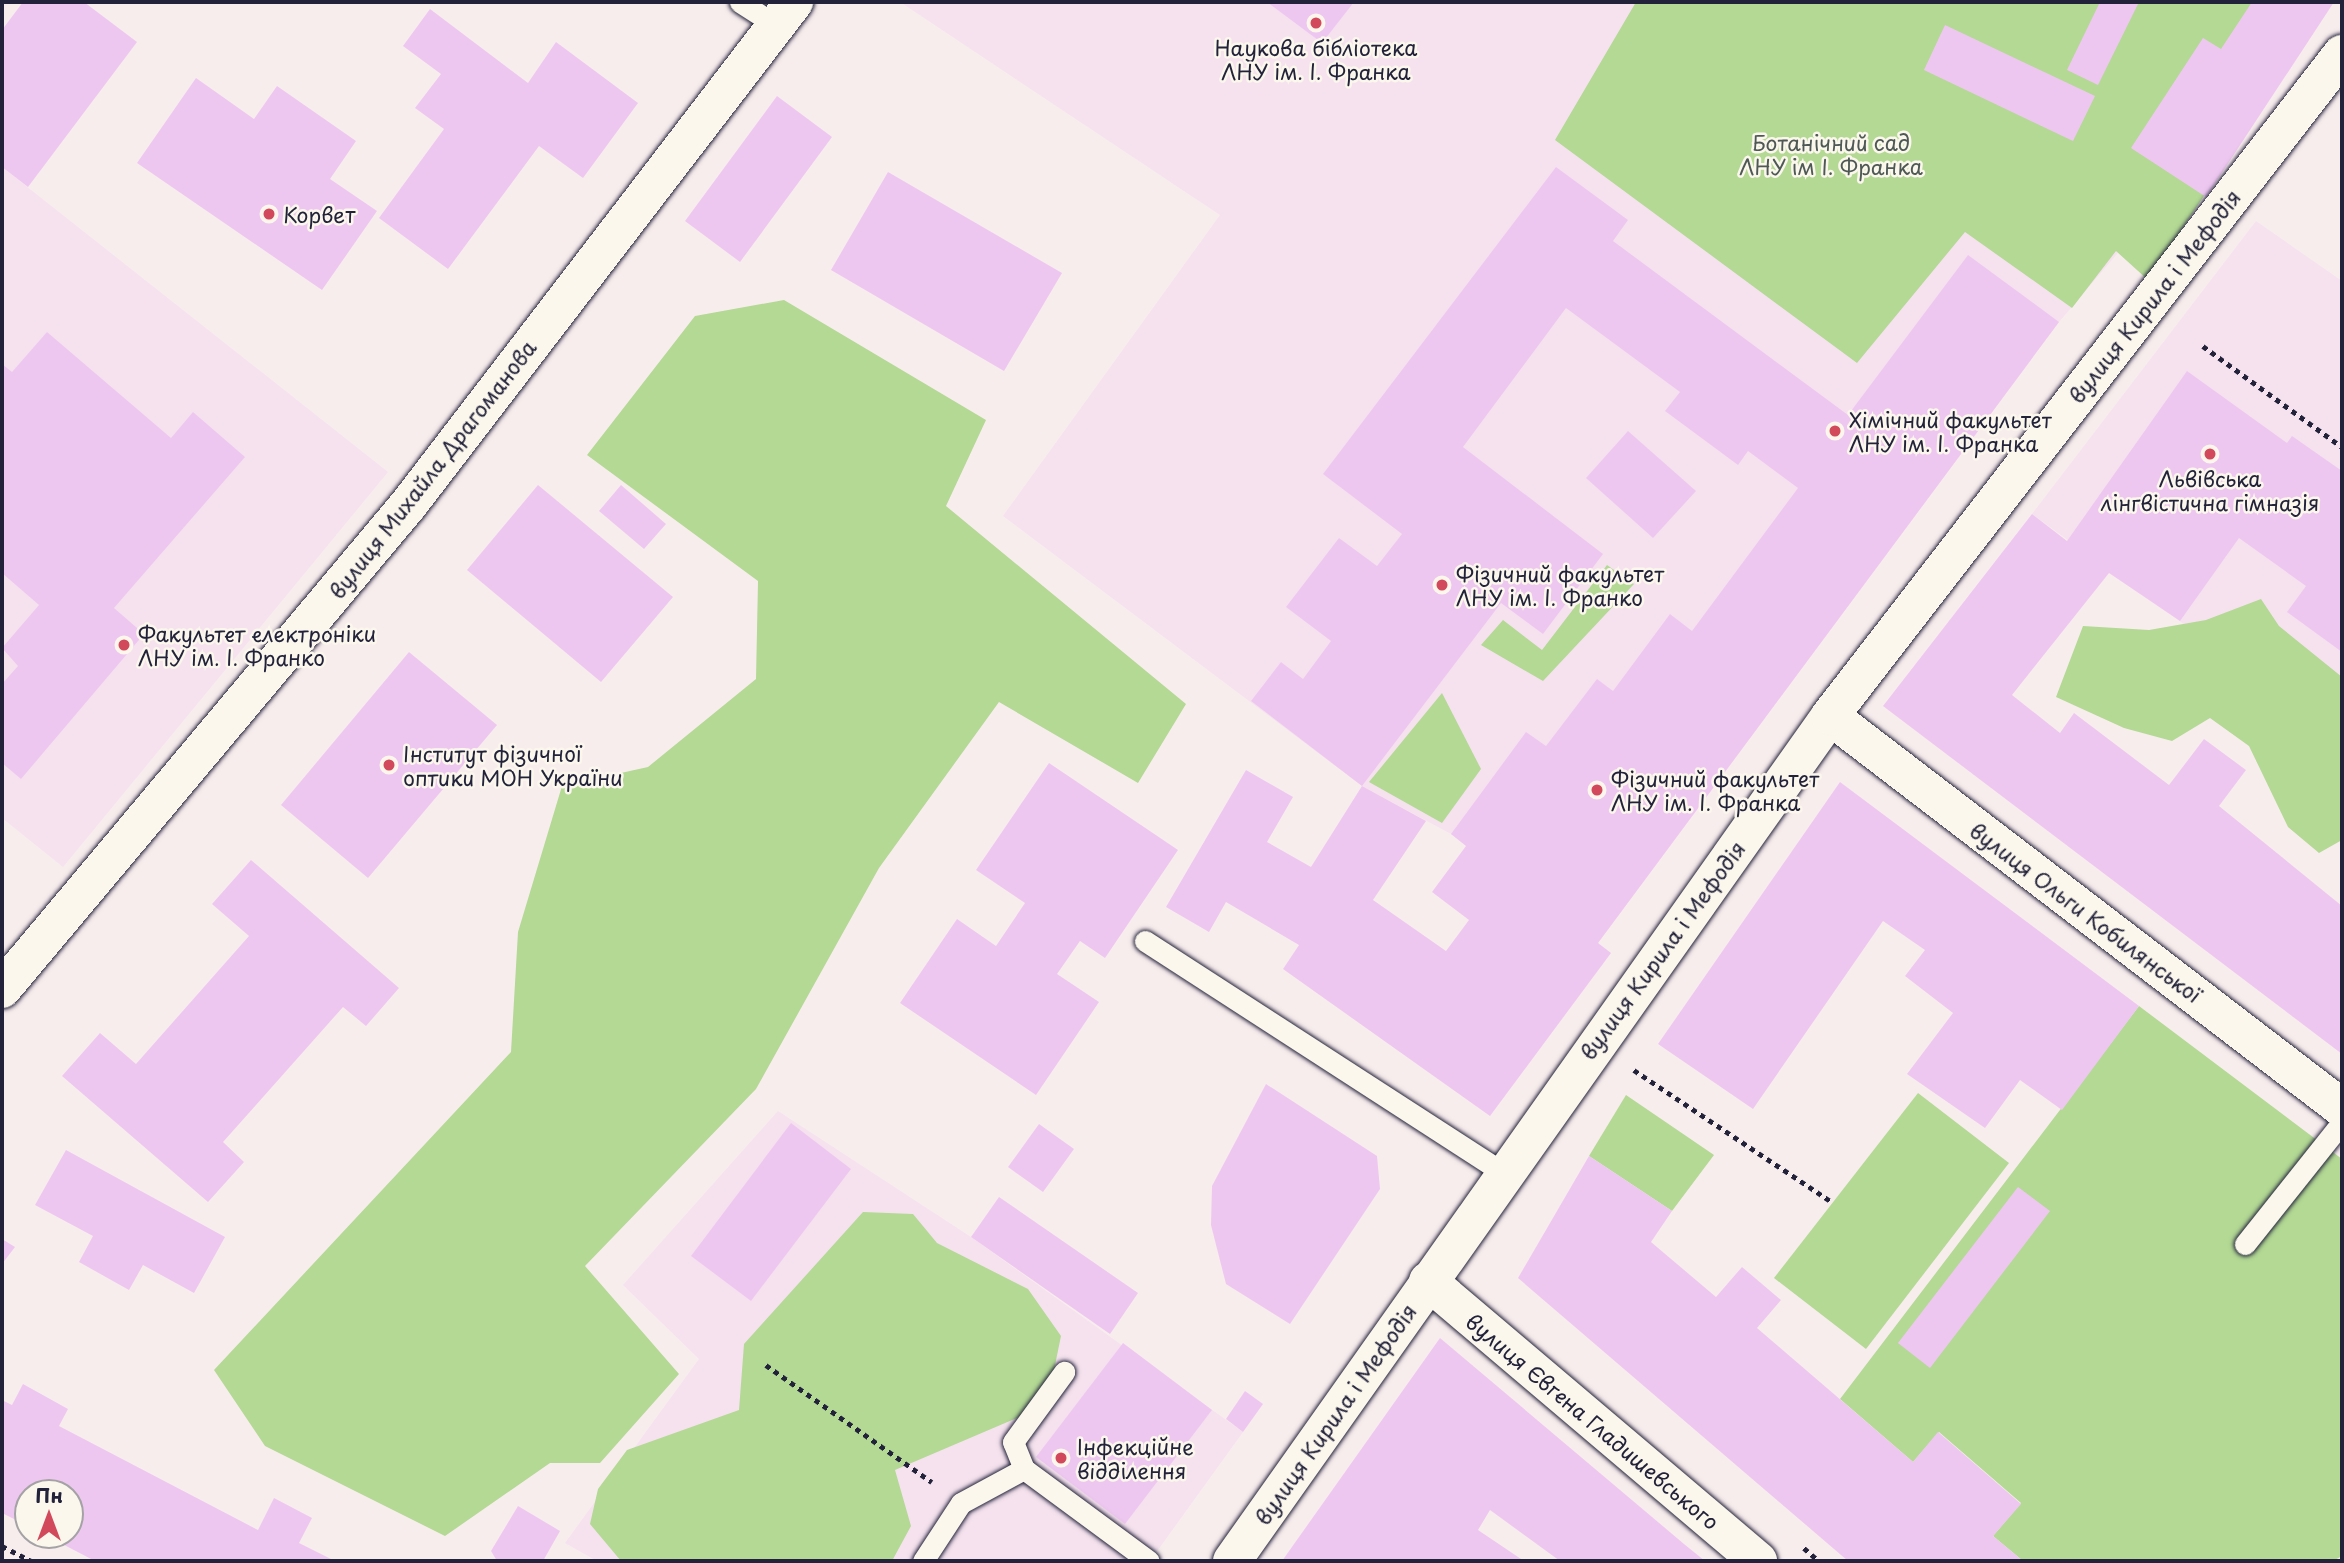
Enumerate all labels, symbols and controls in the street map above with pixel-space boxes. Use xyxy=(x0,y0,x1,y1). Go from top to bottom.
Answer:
marker: Наукова бібліотека ЛНУ ім. І. Франка xyxy=(1308,15,1324,31)
place label: Наукова бібліотека ЛНУ ім. І. Франка xyxy=(1215,34,1417,84)
park label: Ботанічний сад ЛНУ ім І. Франка xyxy=(1739,129,1923,179)
street label: вулиця Кирила і Мефодія xyxy=(2063,184,2245,408)
place label: Корвет xyxy=(283,201,355,227)
marker: Корвет xyxy=(261,206,277,222)
street label: вулиця Михайла Драгоманова xyxy=(323,335,541,603)
place label: Хімічний факультет ЛНУ ім. І. Франка xyxy=(1849,406,2053,456)
marker: Хімічний факультет ЛНУ ім. І. Франка xyxy=(1827,423,1843,439)
marker: Львівська лінгвістична гімназія xyxy=(2202,446,2218,462)
place label: Львівська лінгвістична гімназія xyxy=(2100,465,2320,515)
place label: Фізичний факультет ЛНУ ім. І. Франко xyxy=(1456,560,1666,610)
marker: Фізичний факультет ЛНУ ім. І. Франко xyxy=(1434,577,1450,593)
place label: Факультет електроніки ЛНУ ім. І. Франко xyxy=(138,620,377,670)
marker: Факультет електроніки ЛНУ ім. І. Франко xyxy=(116,637,132,653)
place label: Інститут фізичної оптики МОН України xyxy=(403,740,625,790)
marker: Інститут фізичної оптики МОН України xyxy=(381,757,397,773)
place label: Фізичний факультет ЛНУ ім. І. Франка xyxy=(1611,765,1821,815)
marker: Фізичний факультет ЛНУ ім. І. Франка xyxy=(1589,782,1605,798)
street label: вулиця Ольги Кобилянської xyxy=(1965,817,2207,1007)
street label: вулиця Кирила і Мефодія xyxy=(1574,836,1750,1064)
street label: вулиця Кирила і Мефодія xyxy=(1249,1298,1421,1530)
street label: вулиця Євгена Гладишевського xyxy=(1460,1307,1726,1535)
place label: Інфекційне відділення xyxy=(1077,1433,1194,1483)
marker: Інфекційне відділення xyxy=(1051,1448,1071,1468)
north arrow xyxy=(14,1479,84,1549)
text: Пн xyxy=(35,1481,63,1509)

